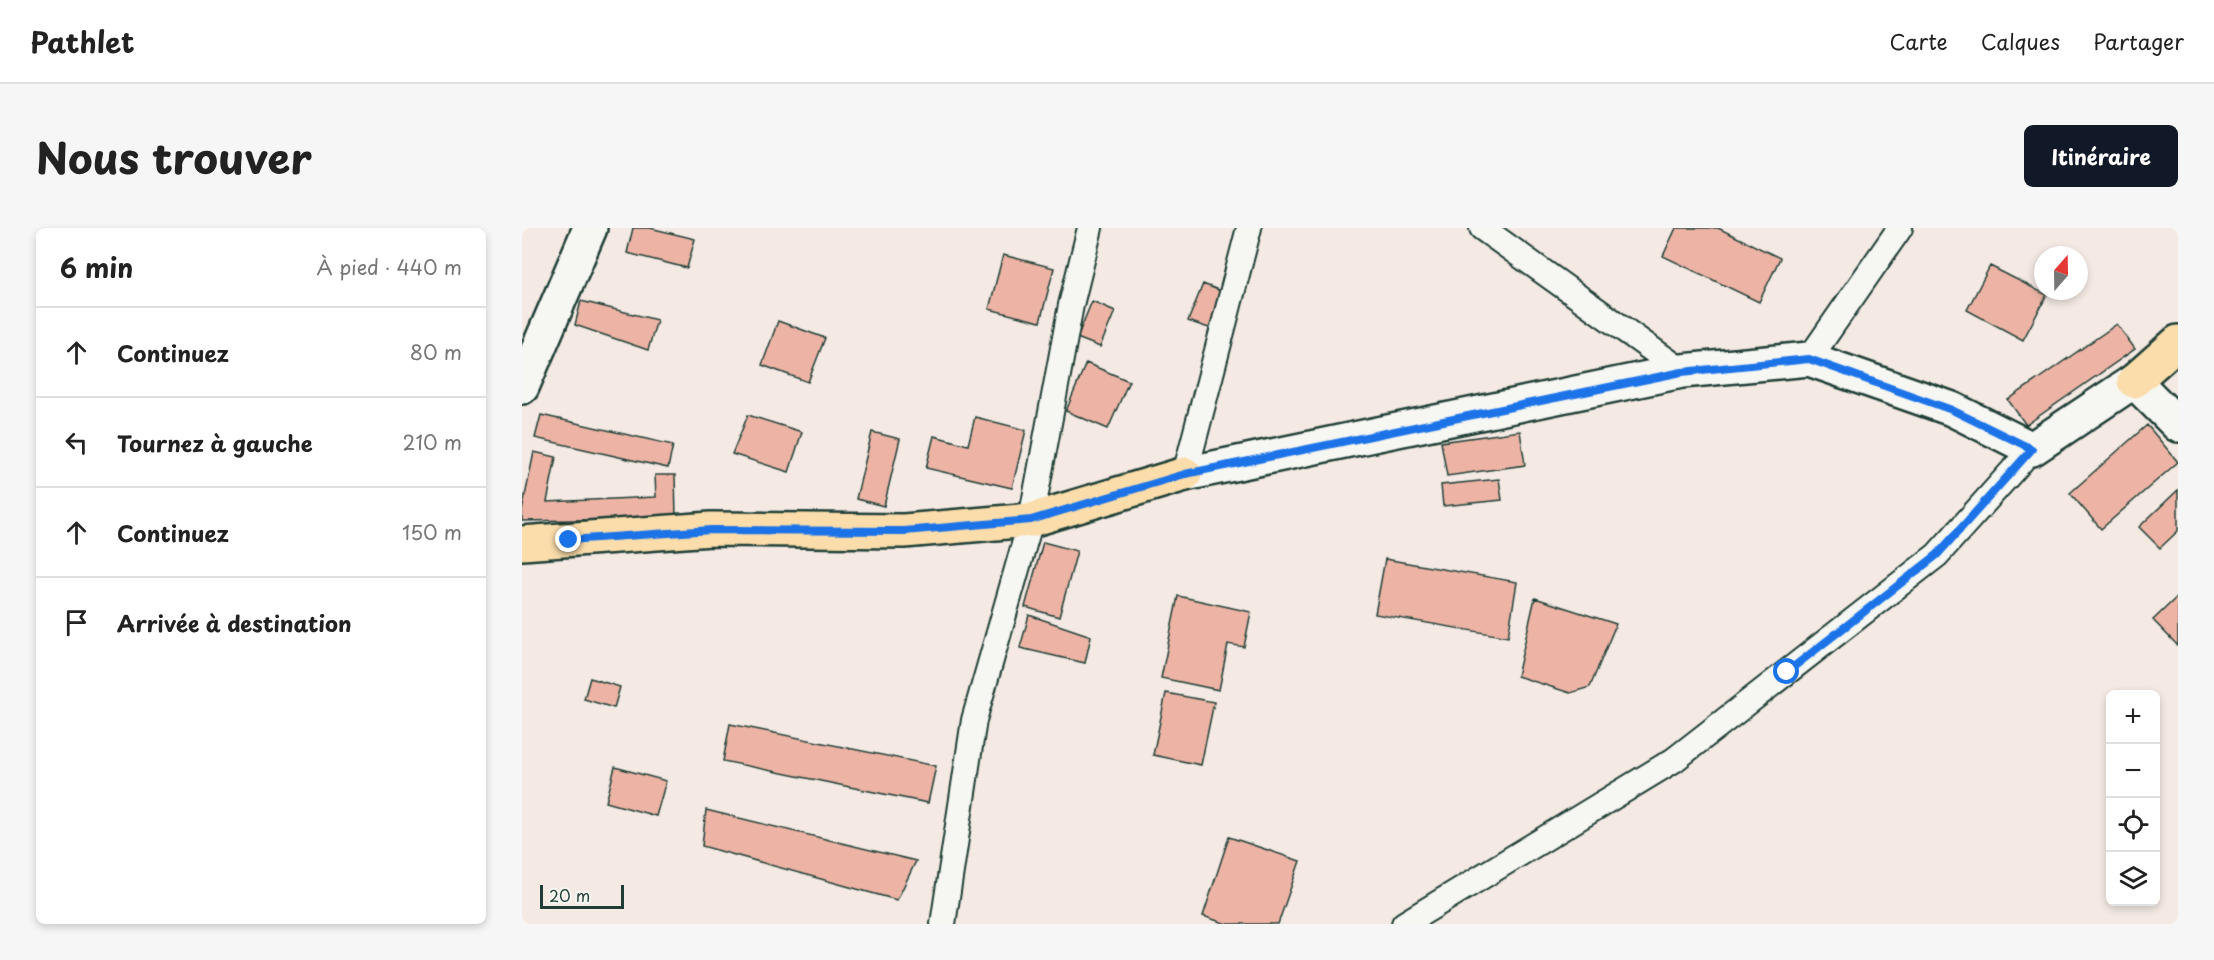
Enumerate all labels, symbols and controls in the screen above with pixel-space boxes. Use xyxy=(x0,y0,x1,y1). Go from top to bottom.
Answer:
text: Pathlet xyxy=(30,20,134,63)
text: Carte xyxy=(1890,25,1948,57)
text: Calques xyxy=(1981,25,2060,57)
text: Partager xyxy=(2093,25,2184,57)
text: Nous trouver xyxy=(36,125,312,188)
button: Itinéraire xyxy=(2024,125,2178,187)
north arrow xyxy=(2034,246,2088,300)
text: 6 min xyxy=(60,248,133,287)
text: À pied · 440 m xyxy=(316,252,462,282)
icon: ahead xyxy=(60,336,93,369)
text: Continuez xyxy=(117,336,229,369)
text: 80 m xyxy=(410,337,462,367)
icon: left xyxy=(60,426,93,459)
text: Tournez à gauche xyxy=(117,426,313,459)
text: 210 m xyxy=(403,427,462,457)
icon: ahead xyxy=(60,516,93,549)
text: Continuez xyxy=(117,516,229,549)
text: 150 m xyxy=(402,517,462,547)
route end xyxy=(555,526,581,552)
icon: arrive xyxy=(60,606,93,639)
text: Arrivée à destination xyxy=(117,606,351,639)
route start xyxy=(1773,658,1799,684)
map controls xyxy=(2106,690,2160,906)
button: + xyxy=(2106,690,2160,744)
button: − xyxy=(2106,744,2160,798)
button: locate xyxy=(2106,798,2160,852)
button: layers xyxy=(2106,852,2160,906)
scale bar xyxy=(540,882,624,910)
text: 20 m xyxy=(549,883,590,907)

